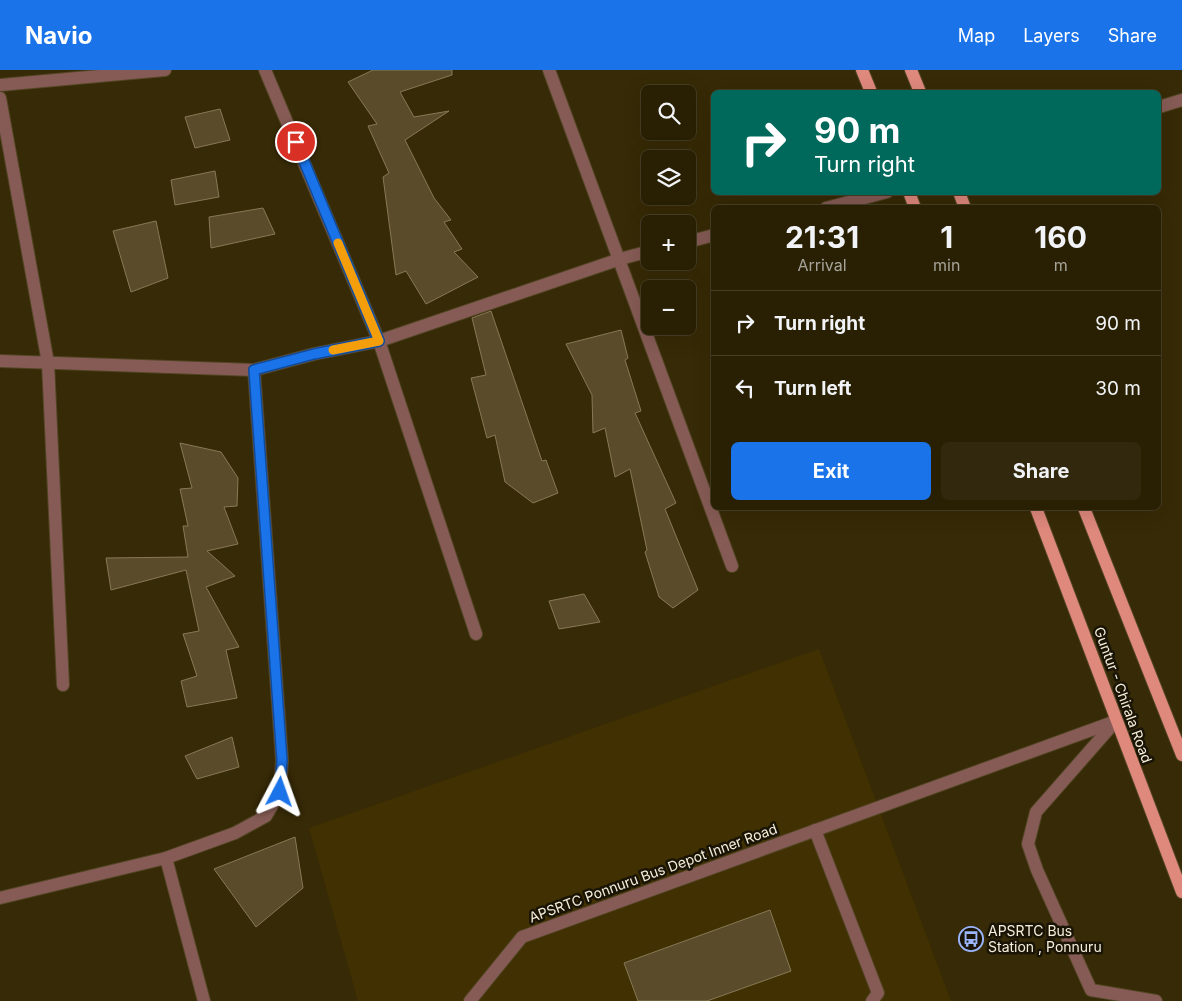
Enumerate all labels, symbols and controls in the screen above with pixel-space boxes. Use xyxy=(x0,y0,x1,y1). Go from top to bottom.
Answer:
text: Navio xyxy=(25,21,92,50)
text: Map xyxy=(958,25,995,46)
text: Layers xyxy=(1023,25,1080,46)
text: Share xyxy=(1108,25,1157,46)
map controls xyxy=(641,85,696,335)
button: search xyxy=(641,85,696,140)
text: 90 m xyxy=(814,109,901,151)
icon: right xyxy=(731,110,796,175)
pin xyxy=(275,121,317,163)
icon: arrive xyxy=(282,128,310,156)
button: layers xyxy=(641,150,696,205)
text: Turn right xyxy=(814,151,915,177)
button: + xyxy=(641,215,696,270)
text: 21:31 xyxy=(785,219,859,255)
text: 1 xyxy=(940,219,953,255)
text: 160 xyxy=(1034,219,1087,255)
text: Arrival xyxy=(797,255,847,275)
text: min xyxy=(933,255,960,275)
text: m xyxy=(1054,255,1068,275)
button: − xyxy=(641,280,696,335)
icon: right xyxy=(731,309,759,337)
text: Turn right xyxy=(774,312,865,335)
text: 90 m xyxy=(1095,312,1141,335)
icon: left xyxy=(731,374,759,402)
text: Turn left xyxy=(774,377,852,400)
text: 30 m xyxy=(1095,377,1141,400)
button: Exit xyxy=(731,442,931,500)
button: Share xyxy=(941,442,1141,500)
street label: Guntur - Chirala Road xyxy=(1091,625,1156,765)
position arrow xyxy=(253,765,305,817)
street label: APSRTC Ponnuru Bus Depot Inner Road xyxy=(526,820,779,925)
place label: APSRTC Bus Station , Ponnuru xyxy=(988,922,1102,955)
bus stop icon: APSRTC Bus Station , Ponnuru xyxy=(958,926,984,952)

